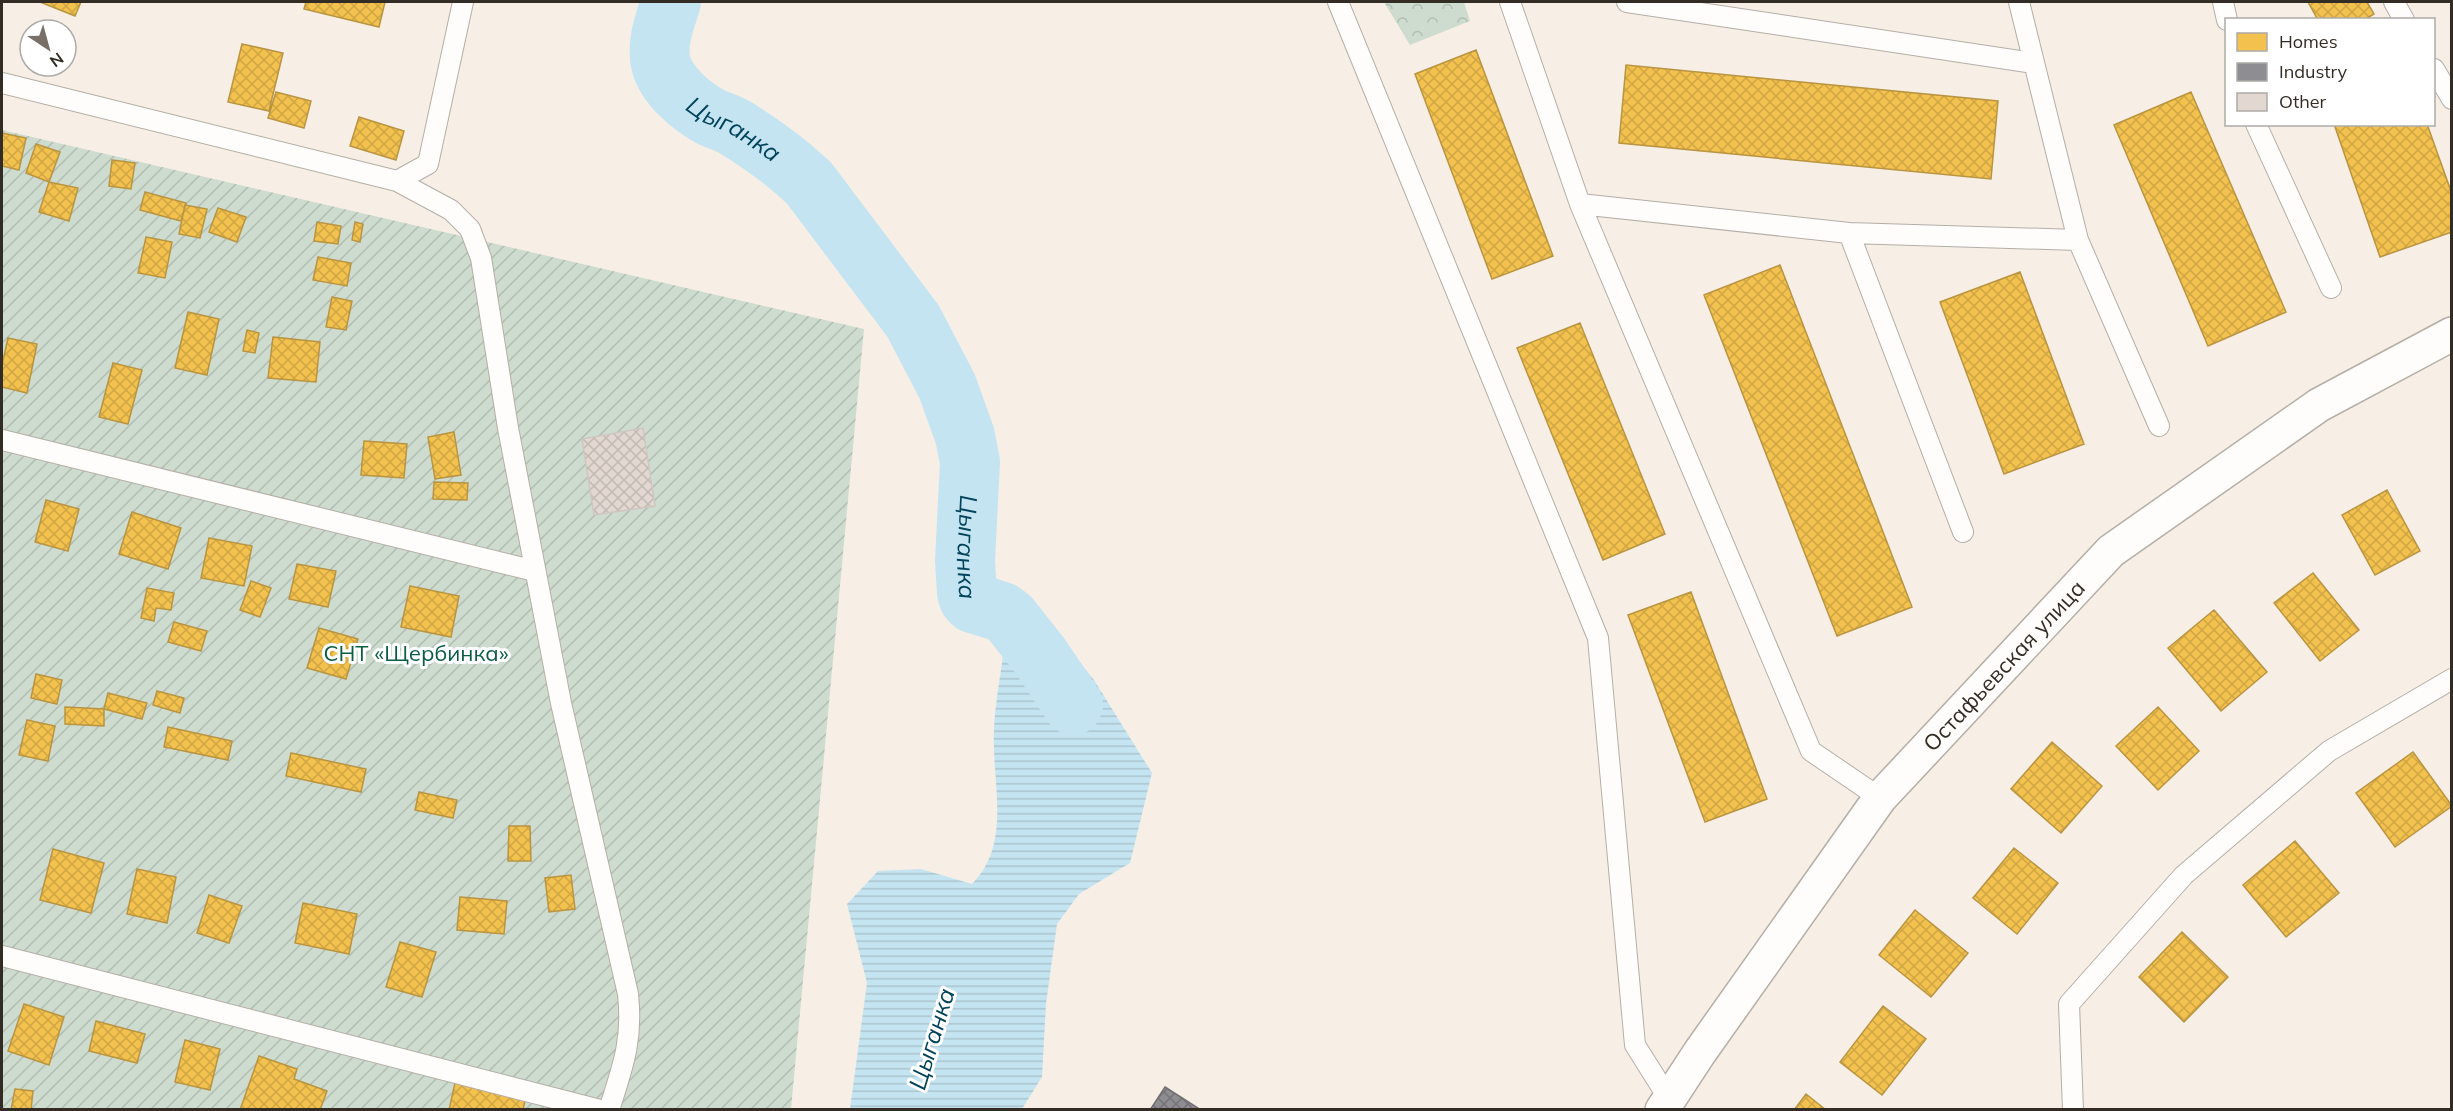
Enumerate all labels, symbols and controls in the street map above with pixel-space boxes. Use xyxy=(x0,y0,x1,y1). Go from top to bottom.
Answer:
north arrow xyxy=(18,18,78,78)
legend xyxy=(2225,18,2435,126)
text: Homes xyxy=(2279,30,2338,53)
text: N xyxy=(46,48,68,72)
text: Industry xyxy=(2279,60,2348,83)
water label: Цыганка xyxy=(681,90,787,168)
text: Other xyxy=(2279,90,2327,113)
water label: Цыганка xyxy=(951,494,984,600)
street label: Остафьевская улица xyxy=(1917,574,2091,757)
park label: СНТ «Щербинка» xyxy=(323,639,509,667)
water label: Цыганка xyxy=(901,984,961,1093)

